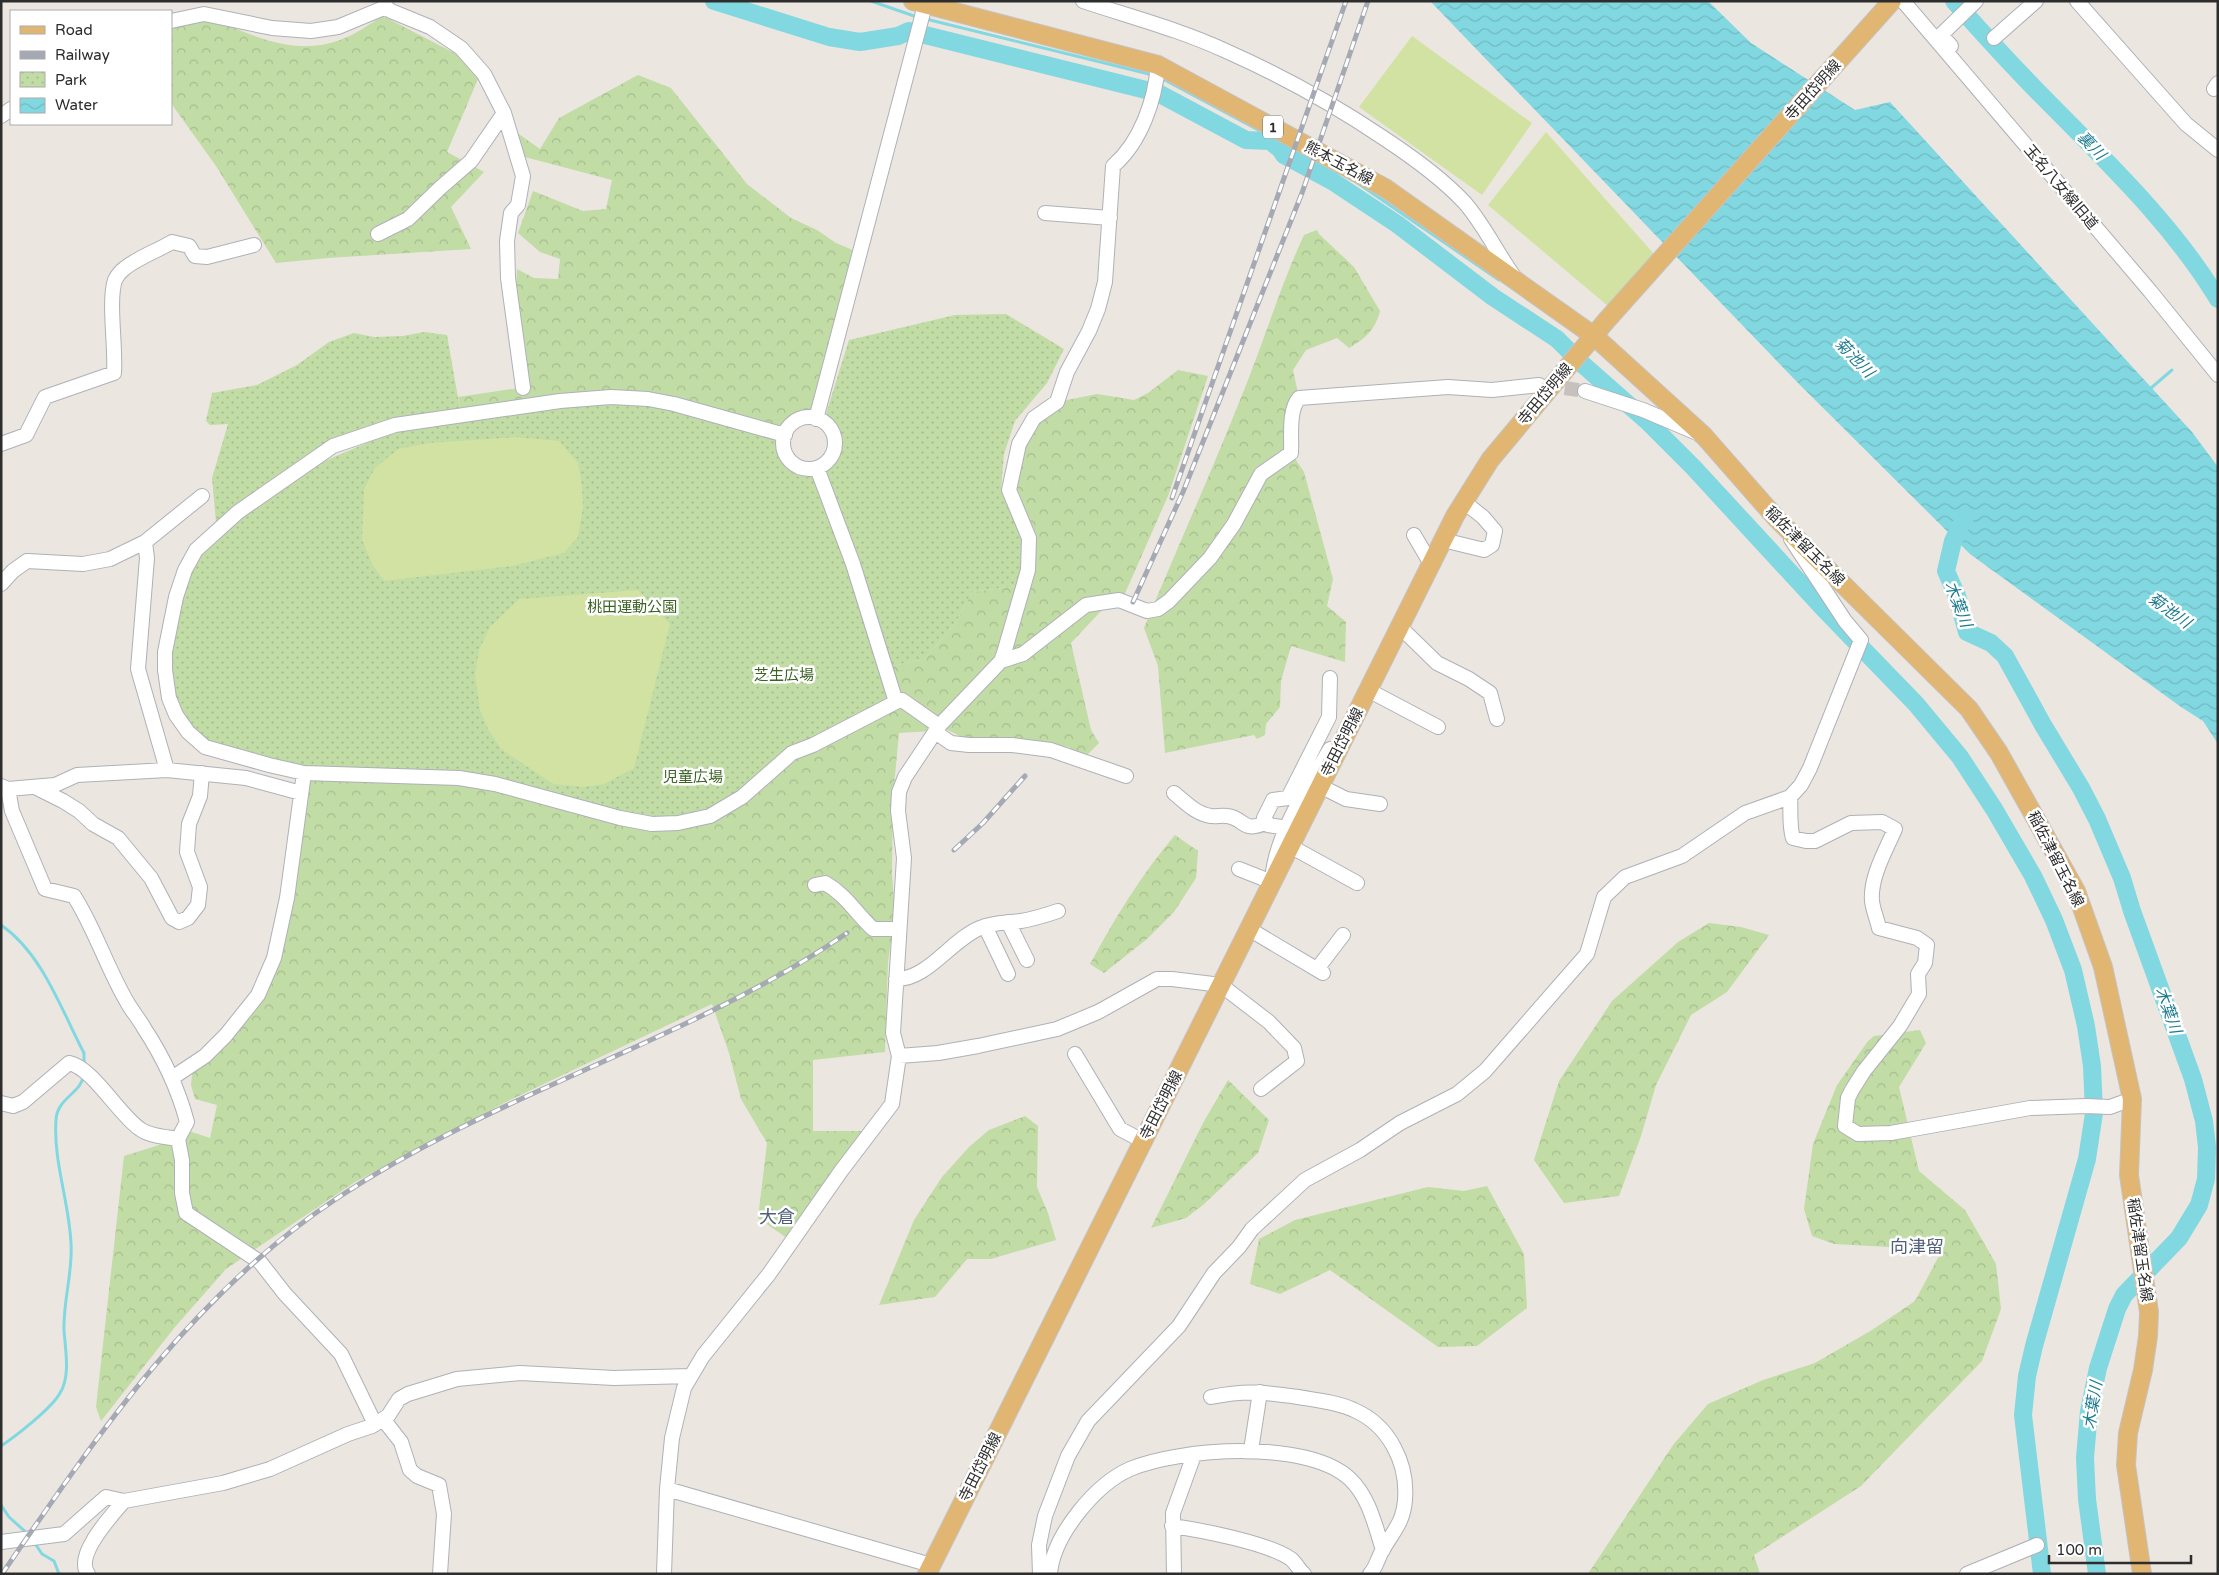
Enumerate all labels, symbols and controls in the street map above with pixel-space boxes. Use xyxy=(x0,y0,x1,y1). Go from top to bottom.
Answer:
legend xyxy=(10,10,172,125)
text: Road xyxy=(55,21,93,39)
text: Railway xyxy=(55,46,110,64)
street label: 寺田岱明線 xyxy=(1781,56,1845,124)
text: Park xyxy=(55,71,87,89)
text: Water xyxy=(55,96,98,114)
road number: 1 xyxy=(1263,115,1283,138)
water label: 裏川 xyxy=(2073,127,2111,166)
street label: 熊本玉名線 xyxy=(1302,137,1376,189)
street label: 玉名八女線旧道 xyxy=(2020,141,2102,233)
water label: 菊池川 xyxy=(1830,333,1880,383)
street label: 寺田岱明線 xyxy=(1514,359,1576,429)
street label: 稲佐津留玉名線 xyxy=(1762,503,1848,589)
water label: 木葉川 xyxy=(1940,578,1977,632)
water label: 菊池川 xyxy=(2144,589,2196,634)
park label: 桃田運動公園 xyxy=(587,598,677,616)
park label: 芝生広場 xyxy=(754,666,814,684)
street label: 寺田岱明線 xyxy=(1317,704,1367,780)
park label: 児童広場 xyxy=(663,768,723,786)
street label: 稲佐津留玉名線 xyxy=(2024,808,2088,910)
water label: 木葉川 xyxy=(2150,984,2186,1038)
street label: 寺田岱明線 xyxy=(1136,1067,1186,1143)
street label: 稲佐津留玉名線 xyxy=(2124,1197,2156,1303)
district label: 大倉 xyxy=(759,1206,795,1228)
district label: 向津留 xyxy=(1890,1236,1944,1258)
water label: 木葉川 xyxy=(2079,1378,2107,1430)
street label: 寺田岱明線 xyxy=(955,1429,1005,1505)
scale bar xyxy=(2049,1532,2192,1564)
text: 100 m xyxy=(2056,1541,2102,1559)

